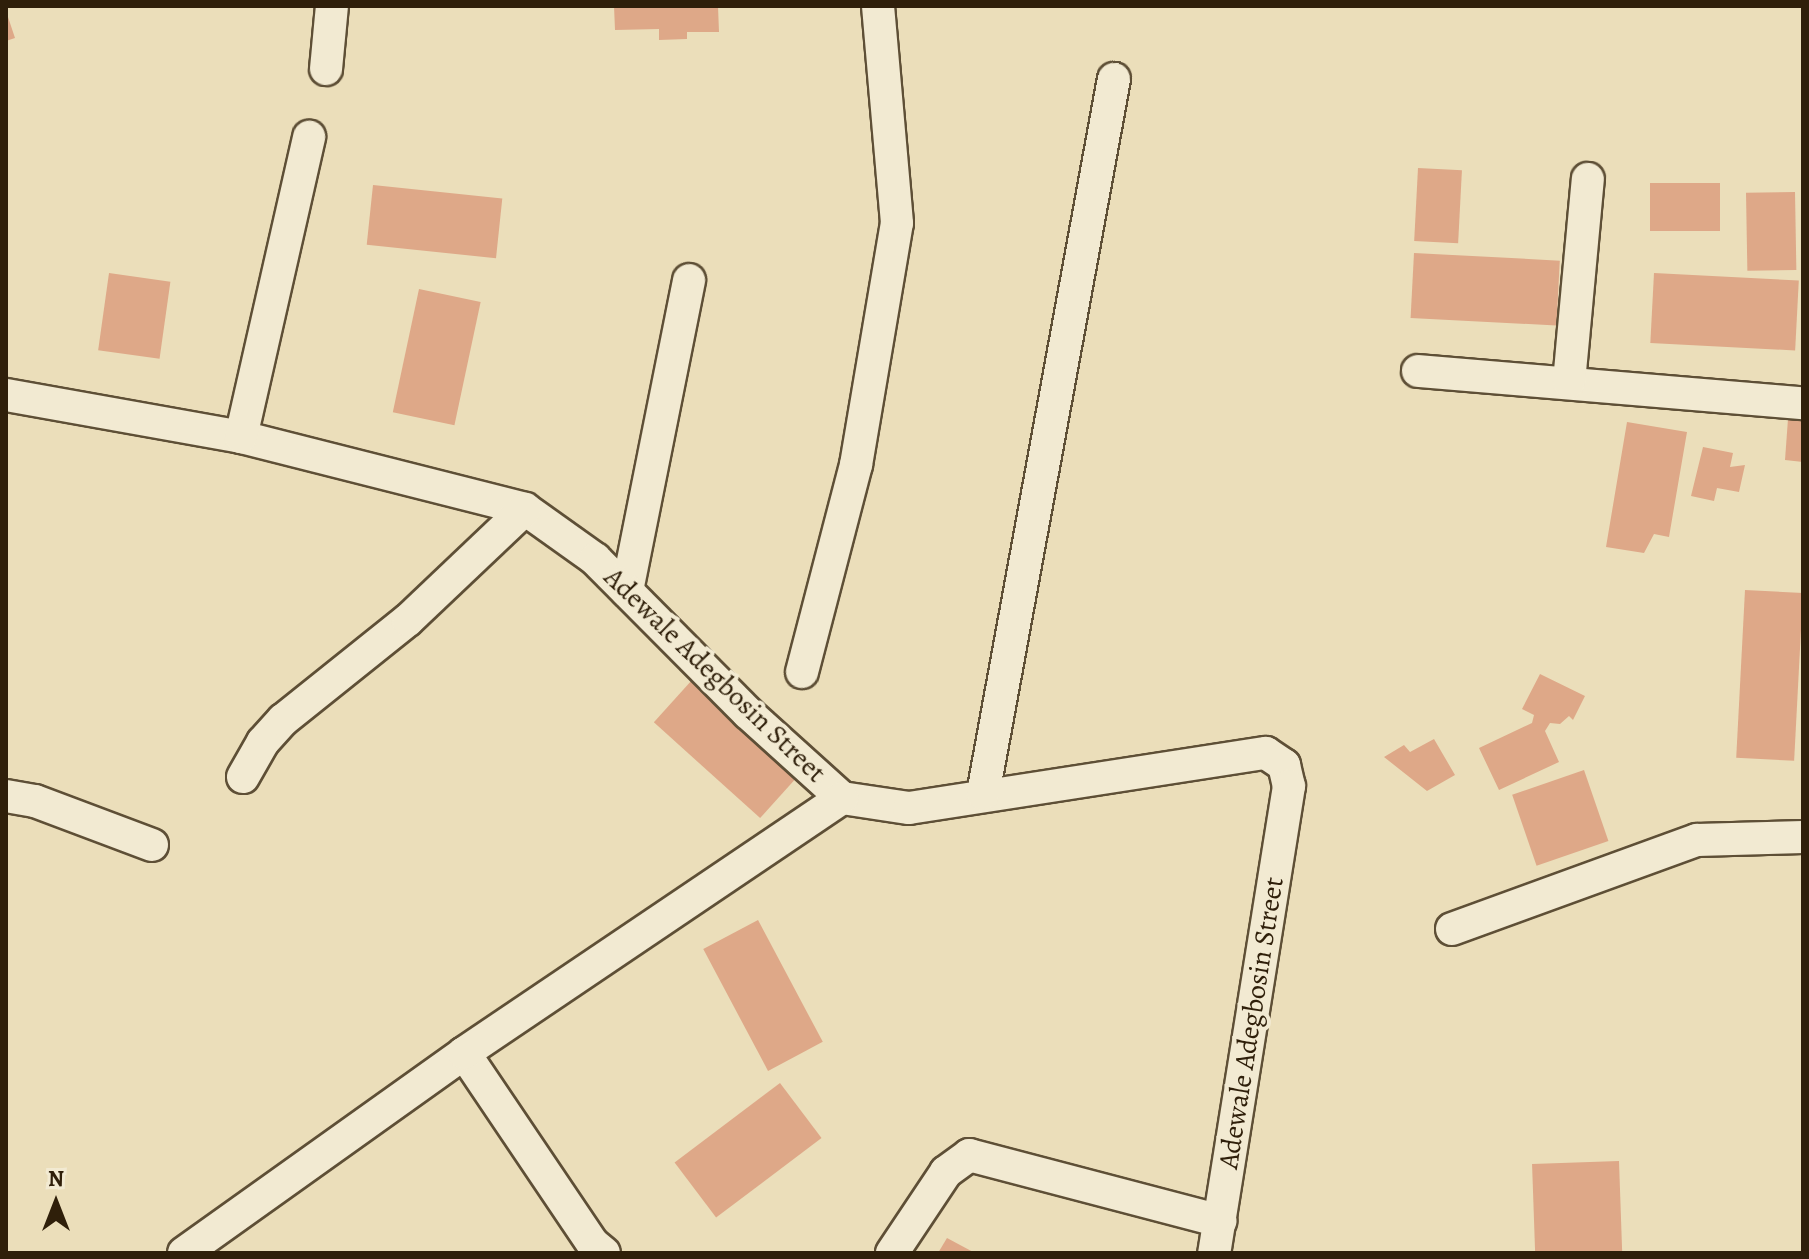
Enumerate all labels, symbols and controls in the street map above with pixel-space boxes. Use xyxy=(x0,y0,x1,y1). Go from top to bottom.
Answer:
street label: Adewale Adegbosin Street xyxy=(597,560,833,790)
street label: Adewale Adegbosin Street xyxy=(1211,875,1291,1171)
north arrow xyxy=(16,1163,96,1243)
text: N xyxy=(48,1164,64,1194)

